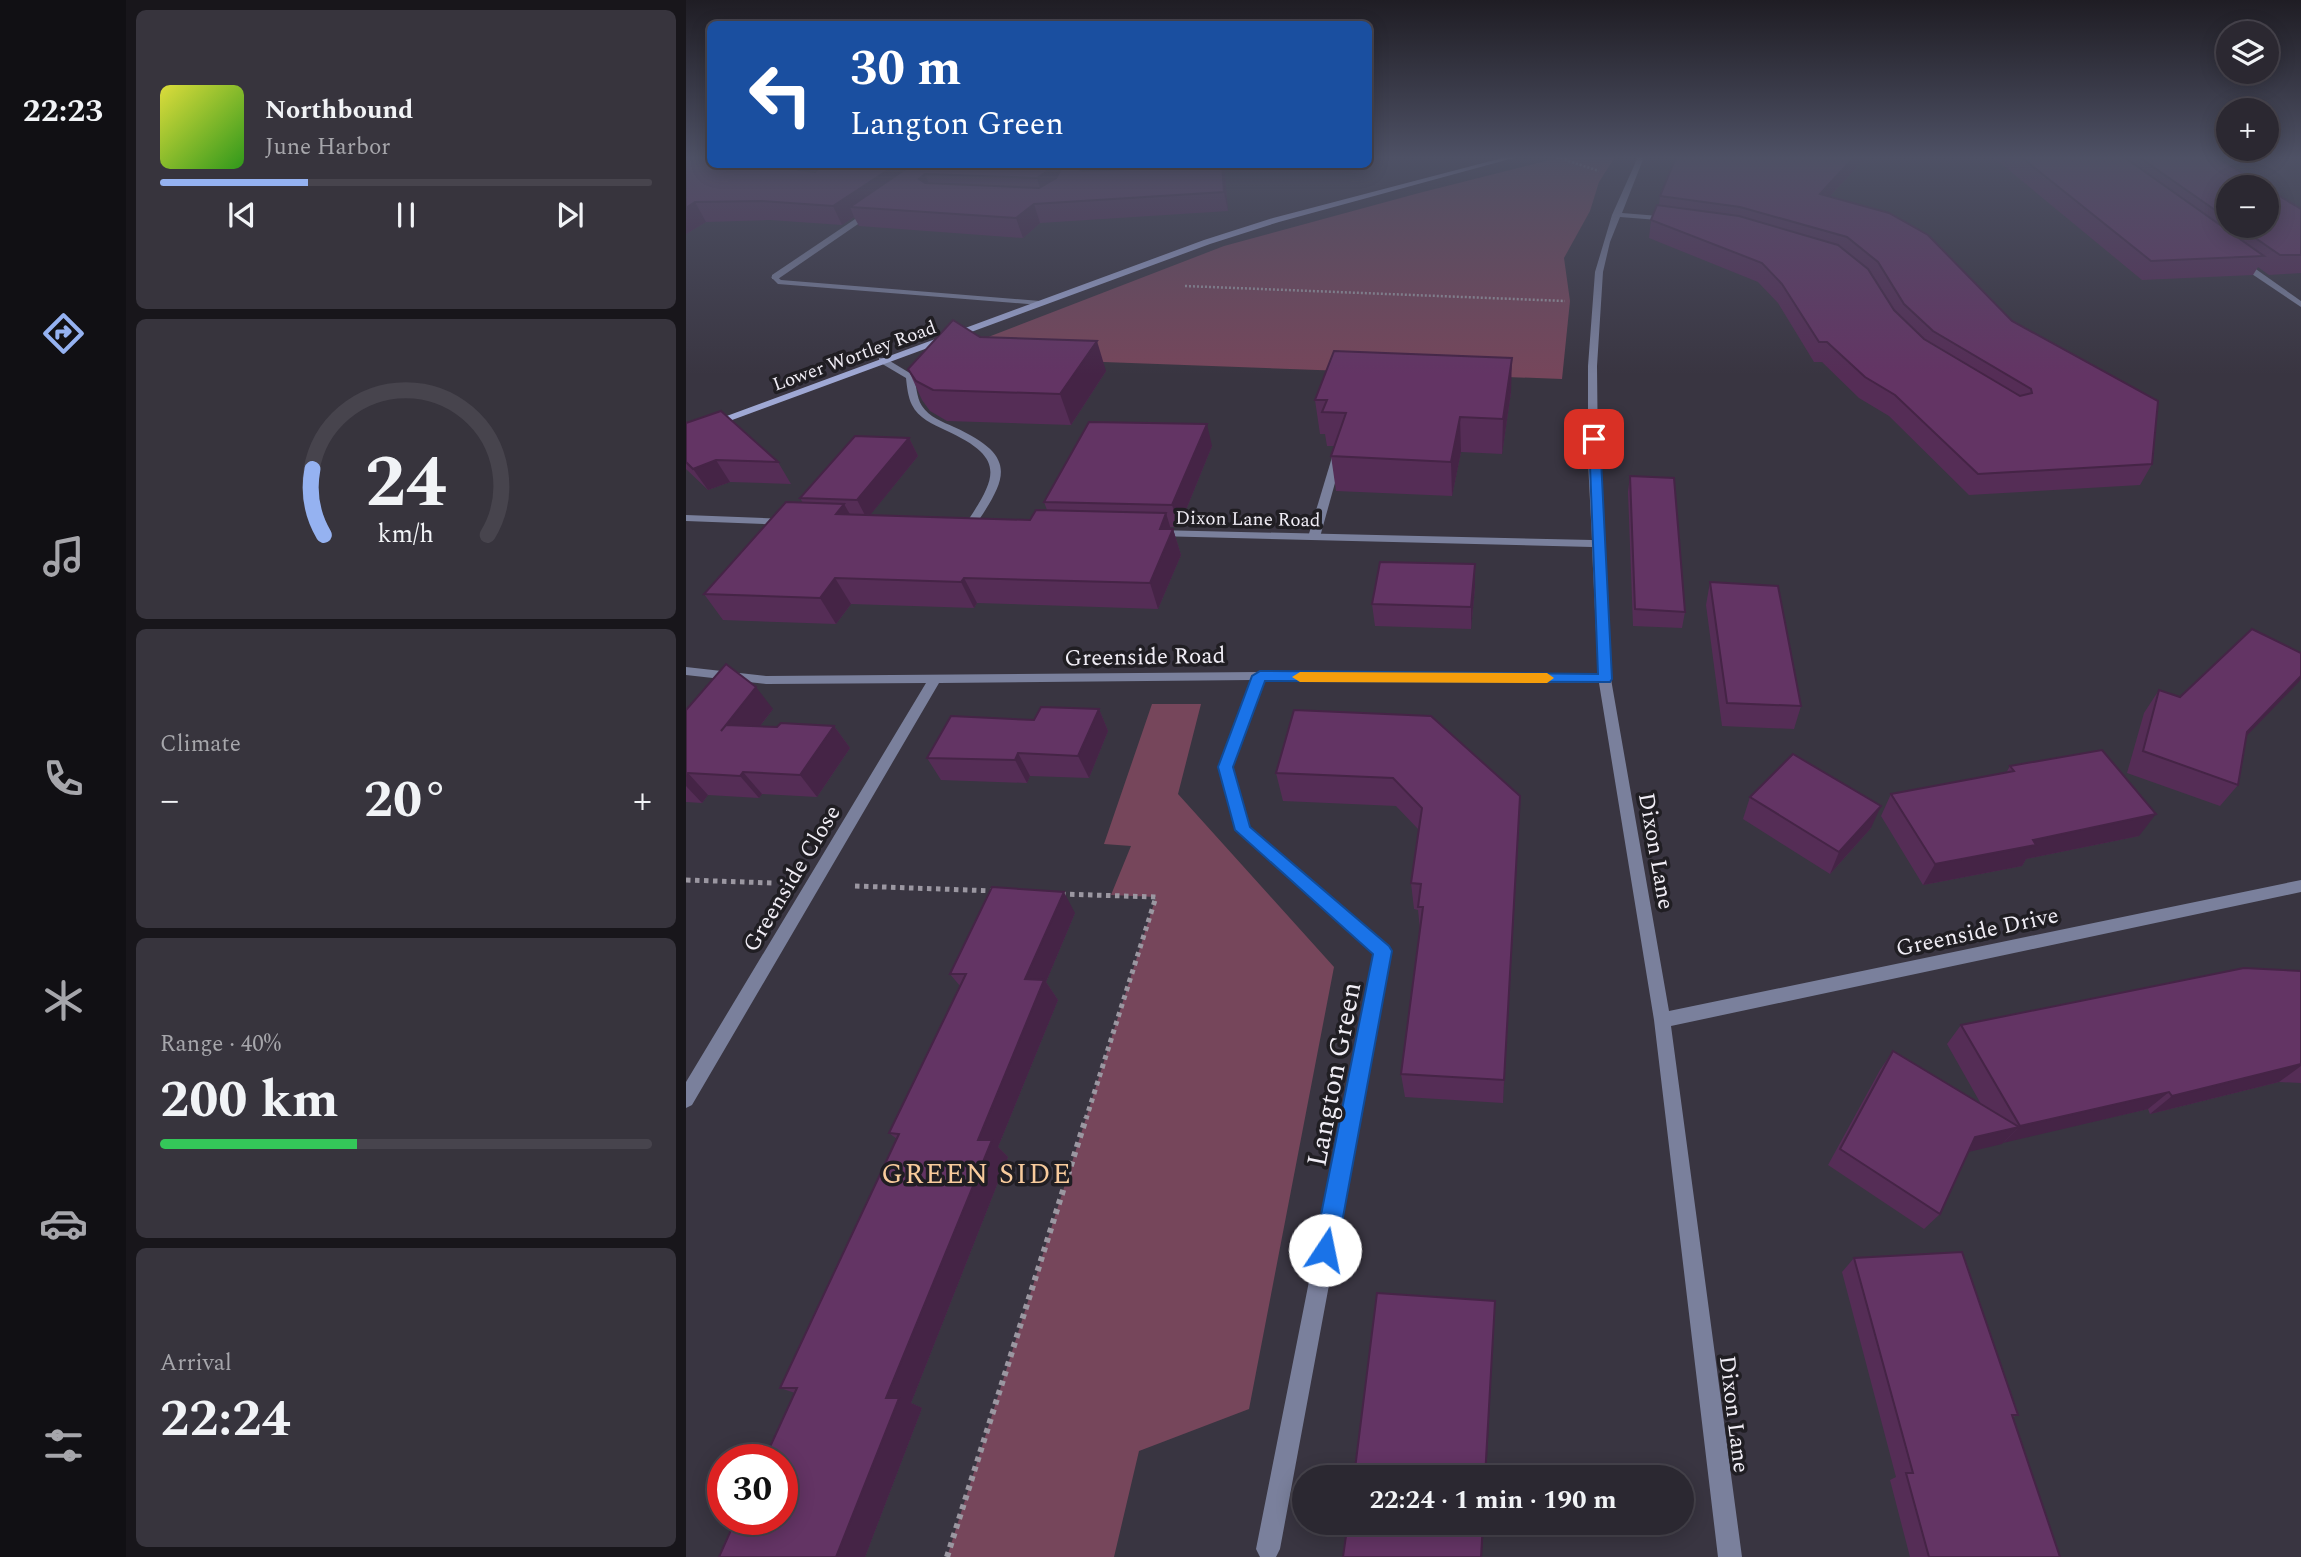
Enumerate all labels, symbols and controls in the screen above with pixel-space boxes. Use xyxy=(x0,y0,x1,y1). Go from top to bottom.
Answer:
map controls xyxy=(2216,21,2279,238)
button: layers xyxy=(2216,21,2279,84)
text: 30 m xyxy=(850,32,961,107)
icon: left xyxy=(735,49,826,140)
text: 22:23 xyxy=(23,87,103,136)
text: Northbound xyxy=(265,90,413,130)
button: + xyxy=(2216,98,2279,161)
text: Langton Green xyxy=(850,100,1064,149)
text: June Harbor xyxy=(265,130,390,165)
button: − xyxy=(2216,175,2279,238)
icon: previous xyxy=(223,196,261,234)
icon: pause xyxy=(387,196,425,234)
icon: next xyxy=(551,196,589,234)
icon: directions xyxy=(39,309,88,358)
street label: Lower Wortley Road xyxy=(769,313,940,400)
pin xyxy=(1564,409,1624,469)
icon: arrive xyxy=(1575,420,1613,458)
text: 24 xyxy=(365,429,447,540)
street label: Dixon Lane Road xyxy=(1175,504,1321,535)
text: km/h xyxy=(378,516,434,554)
icon: music xyxy=(39,532,88,581)
street label: Greenside Road xyxy=(1064,639,1226,676)
text: Climate xyxy=(160,727,241,762)
icon: phone xyxy=(39,754,88,803)
text: 20° xyxy=(364,761,448,840)
text: − xyxy=(160,772,179,830)
text: + xyxy=(633,772,652,830)
street label: Dixon Lane xyxy=(1628,790,1683,912)
street label: Greenside Close xyxy=(734,798,850,959)
street label: Greenside Drive xyxy=(1893,898,2062,967)
icon: climate xyxy=(39,976,88,1025)
street label: Langton Green xyxy=(1296,978,1373,1170)
text: Range · 40% xyxy=(160,1027,281,1062)
text: 200 km xyxy=(160,1061,339,1140)
district label: GREEN SIDE xyxy=(881,1153,1073,1196)
icon: car xyxy=(39,1199,88,1248)
position arrow xyxy=(1288,1213,1362,1287)
text: Arrival xyxy=(160,1346,232,1381)
street label: Dixon Lane xyxy=(1709,1353,1758,1475)
text: 22:24 xyxy=(160,1380,291,1459)
icon: filters xyxy=(39,1421,88,1470)
speed limit sign: 30 xyxy=(707,1444,798,1535)
text: 22:24 · 1 min · 190 m xyxy=(1369,1480,1617,1520)

